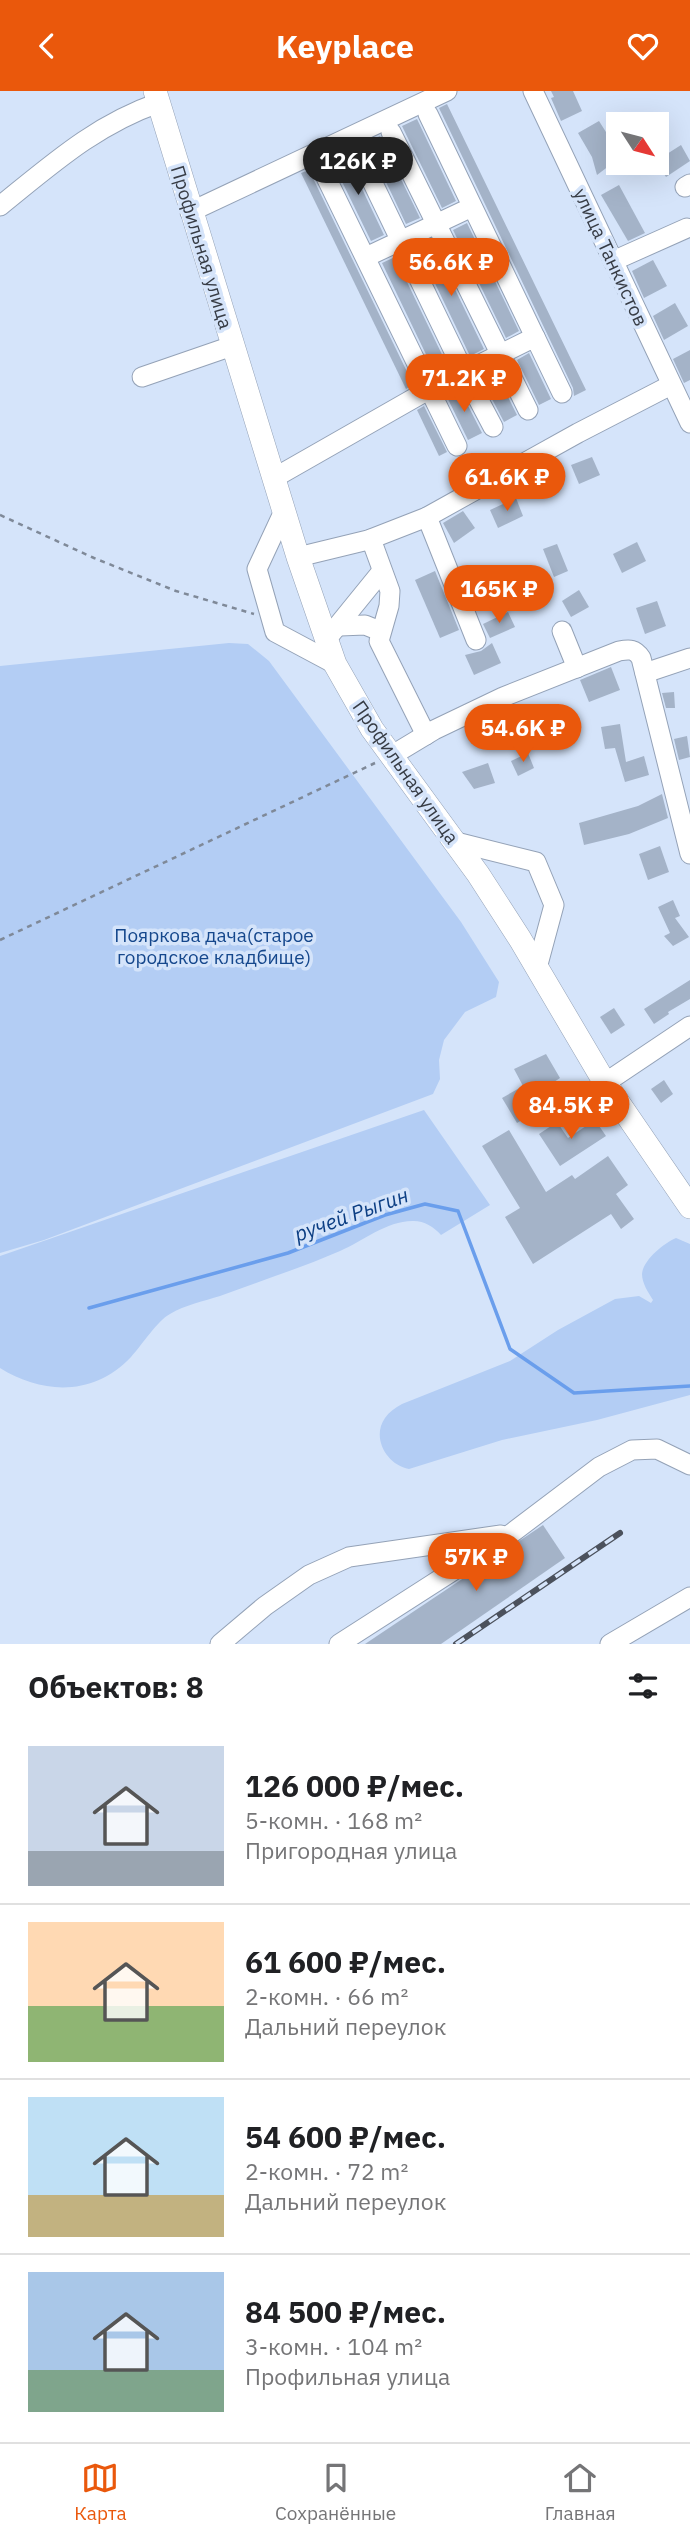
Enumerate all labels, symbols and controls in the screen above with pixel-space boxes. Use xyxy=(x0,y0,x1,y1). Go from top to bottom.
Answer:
text: Keyplace xyxy=(276,25,414,67)
icon: back xyxy=(28,27,66,65)
icon: heart xyxy=(624,27,662,65)
north arrow xyxy=(606,112,668,175)
map controls xyxy=(606,112,669,175)
pin: 126K ₽ xyxy=(301,137,415,197)
text: 126K ₽ xyxy=(319,145,397,175)
street label: Профильная улица xyxy=(166,162,238,332)
street label: улица Танкистов xyxy=(569,184,653,330)
pin: 56.6K ₽ xyxy=(386,239,516,298)
text: 56.6K ₽ xyxy=(408,246,494,276)
pin: 71.2K ₽ xyxy=(399,355,529,414)
text: 71.2K ₽ xyxy=(421,362,507,392)
pin: 61.6K ₽ xyxy=(442,453,572,513)
text: 61.6K ₽ xyxy=(464,461,550,491)
pin: 165K ₽ xyxy=(442,566,556,625)
text: 165K ₽ xyxy=(460,573,538,603)
street label: Профильная улица xyxy=(348,696,464,848)
pin: 54.6K ₽ xyxy=(458,705,588,764)
text: 54.6K ₽ xyxy=(480,712,566,742)
park label: Пояркова дача(старое городское кладбище) xyxy=(114,923,314,969)
pin: 84.5K ₽ xyxy=(506,1081,636,1141)
text: 84.5K ₽ xyxy=(528,1089,614,1119)
water label: ручей Рыгин xyxy=(289,1180,412,1248)
pin: 57K ₽ xyxy=(427,1533,525,1593)
text: 57K ₽ xyxy=(444,1541,508,1571)
text: Объектов: 8 xyxy=(28,1667,204,1706)
icon: filters xyxy=(624,1667,662,1705)
text: 126 000 ₽/мес. xyxy=(245,1766,464,1805)
icon: home xyxy=(84,1774,168,1858)
text: 5-комн. · 168 m² xyxy=(245,1805,422,1835)
text: Пригородная улица xyxy=(245,1835,457,1865)
text: 61 600 ₽/мес. xyxy=(245,1942,446,1981)
icon: home xyxy=(84,1950,168,2034)
text: 2-комн. · 66 m² xyxy=(245,1981,408,2011)
text: Дальний переулок xyxy=(245,2011,446,2041)
text: 54 600 ₽/мес. xyxy=(245,2117,446,2156)
icon: home xyxy=(84,2125,168,2209)
text: 2-комн. · 72 m² xyxy=(245,2156,408,2186)
text: Дальний переулок xyxy=(245,2186,446,2216)
text: 84 500 ₽/мес. xyxy=(245,2292,446,2331)
icon: home xyxy=(84,2300,168,2384)
text: 3-комн. · 104 m² xyxy=(245,2331,422,2361)
text: Профильная улица xyxy=(245,2361,450,2391)
tab: Карта xyxy=(74,2459,127,2525)
tab: Сохранённые xyxy=(275,2459,396,2525)
tab: Главная xyxy=(545,2459,616,2525)

